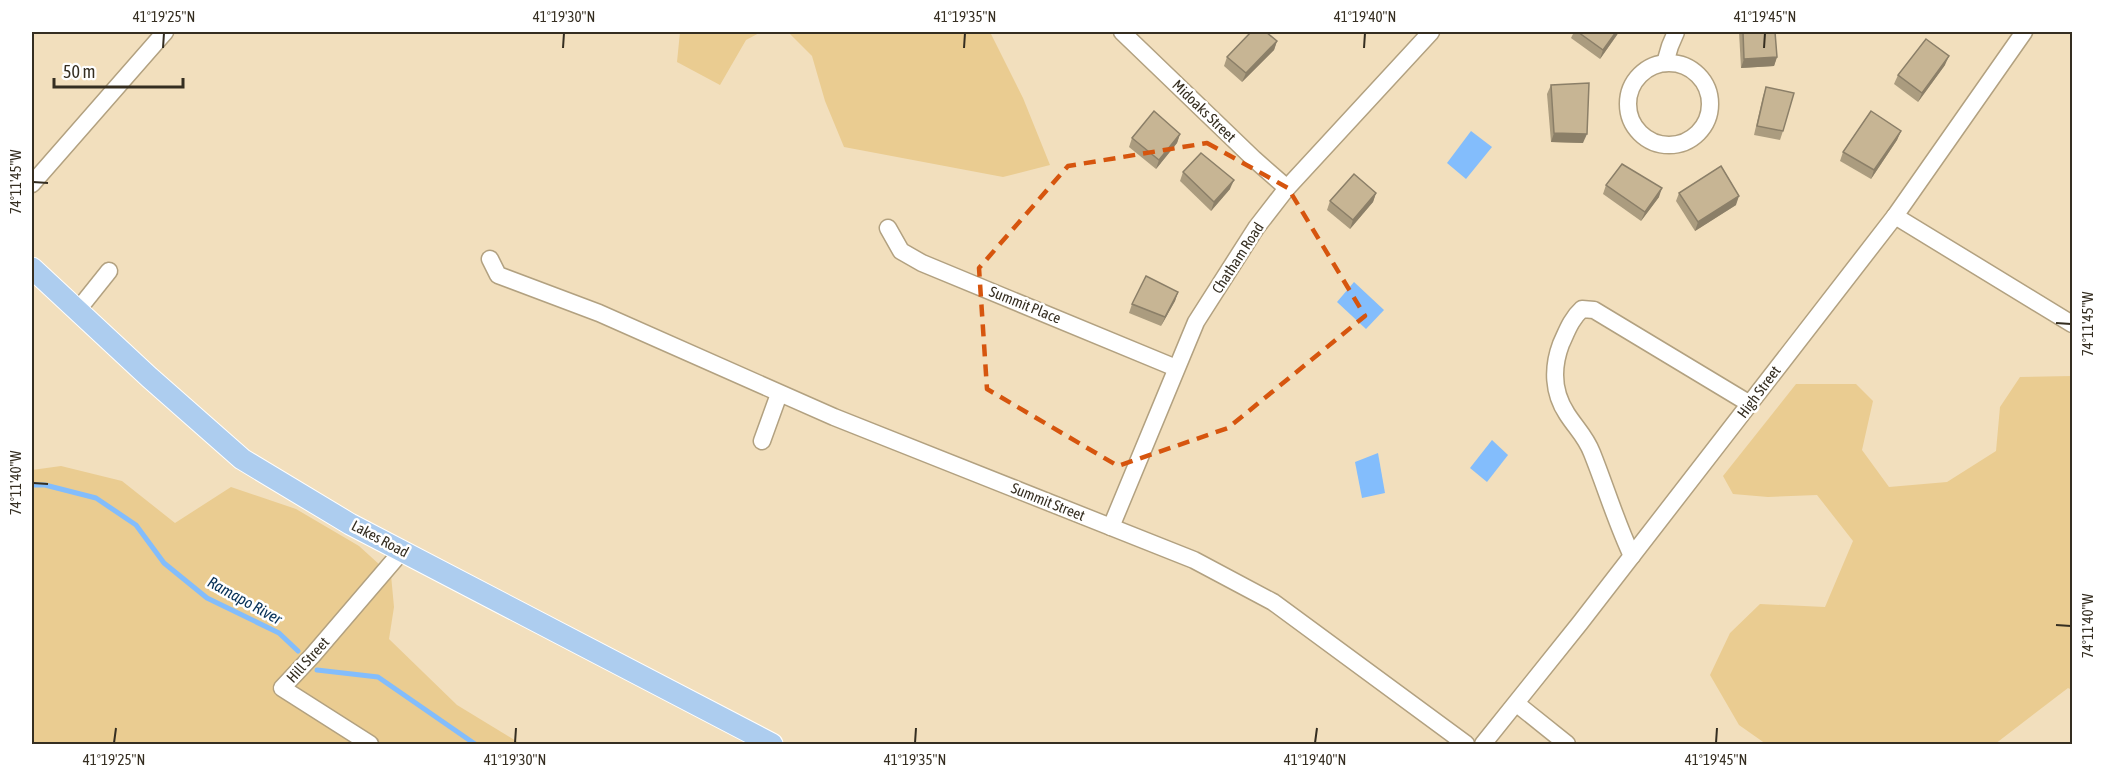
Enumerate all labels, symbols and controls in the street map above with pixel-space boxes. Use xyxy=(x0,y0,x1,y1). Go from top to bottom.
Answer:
text: 41°19'25"N xyxy=(133,8,195,25)
text: 41°19'30"N xyxy=(533,8,595,25)
text: 41°19'35"N xyxy=(934,8,996,25)
text: 41°19'40"N xyxy=(1334,8,1396,25)
text: 41°19'45"N xyxy=(1734,8,1796,25)
scale bar xyxy=(54,51,183,89)
text: 50 m xyxy=(63,61,95,82)
street label: Midoaks Street xyxy=(1169,76,1240,145)
text: 74°11'45"W xyxy=(7,150,24,214)
street label: Chatham Road xyxy=(1208,219,1267,296)
street label: Summit Place xyxy=(987,282,1064,327)
text: 74°11'45"W xyxy=(2079,292,2096,356)
street label: High Street xyxy=(1733,362,1784,421)
text: 74°11'40"W xyxy=(7,451,24,515)
street label: Summit Street xyxy=(1009,479,1087,524)
street label: Lakes Road xyxy=(349,517,412,561)
water label: Ramapo River xyxy=(204,572,286,629)
text: 74°11'40"W xyxy=(2079,594,2096,658)
street label: Hill Street xyxy=(283,634,332,686)
text: 41°19'25"N xyxy=(83,751,145,768)
text: 41°19'30"N xyxy=(484,751,546,768)
text: 41°19'35"N xyxy=(884,751,946,768)
text: 41°19'40"N xyxy=(1284,751,1346,768)
text: 41°19'45"N xyxy=(1685,751,1747,768)

